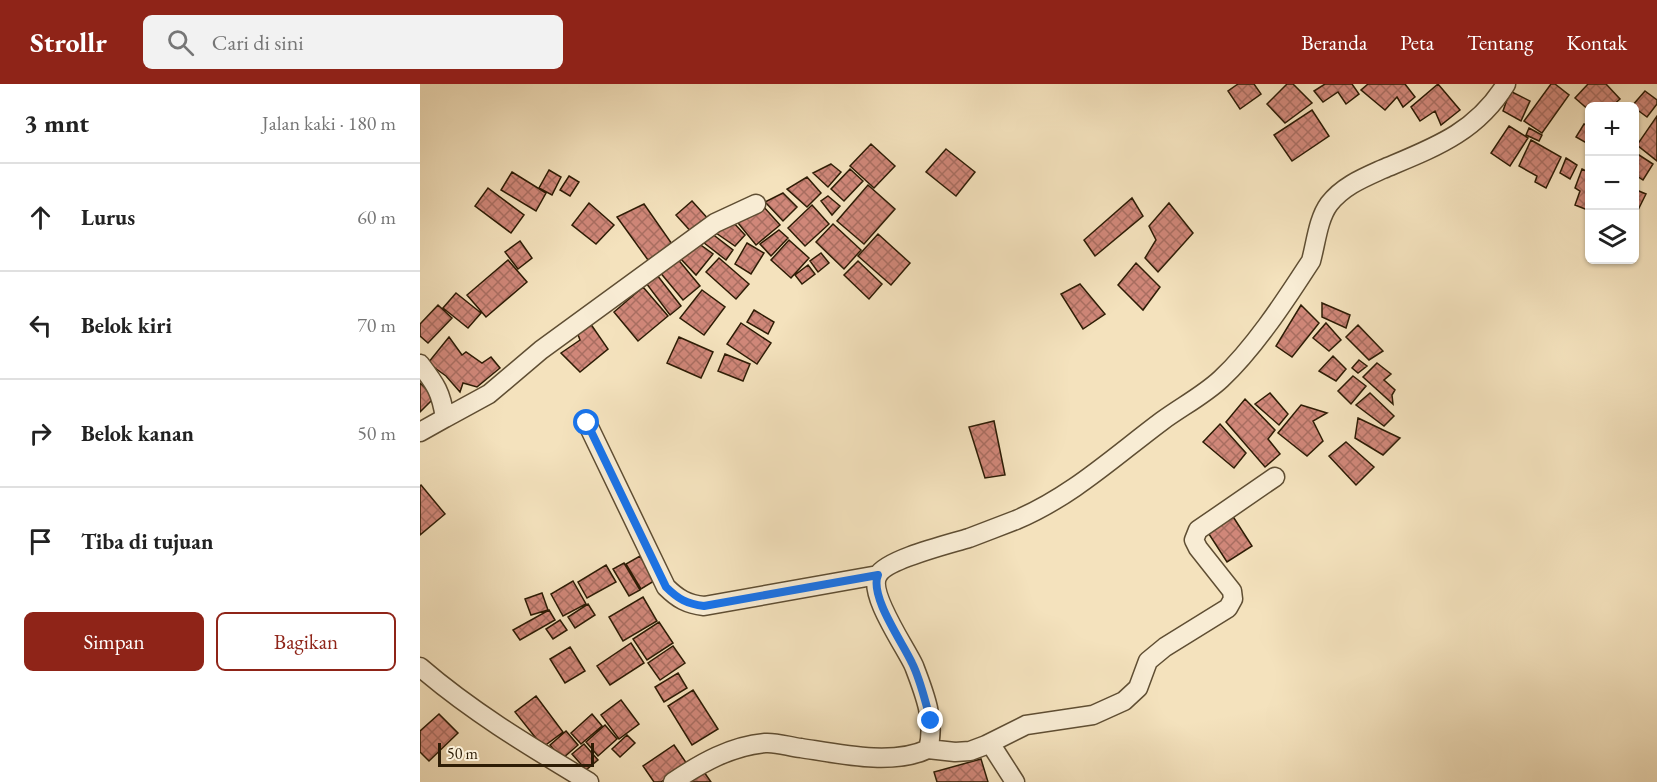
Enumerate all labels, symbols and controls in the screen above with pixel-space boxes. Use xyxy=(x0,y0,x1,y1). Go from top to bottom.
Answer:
search box xyxy=(143,15,563,69)
text: Strollr xyxy=(30,24,107,60)
icon: search xyxy=(164,26,197,59)
text: Cari di sini xyxy=(212,28,304,57)
text: Beranda xyxy=(1301,29,1367,56)
text: Peta xyxy=(1400,29,1434,56)
text: Tentang xyxy=(1467,29,1533,56)
text: Kontak xyxy=(1566,29,1627,56)
map controls xyxy=(1585,102,1639,264)
button: + xyxy=(1585,102,1639,156)
text: 3 mnt xyxy=(24,106,89,140)
text: Jalan kaki · 180 m xyxy=(262,110,396,136)
button: − xyxy=(1585,156,1639,210)
icon: ahead xyxy=(24,201,57,234)
text: Lurus xyxy=(81,203,135,232)
text: 60 m xyxy=(357,204,396,230)
button: layers xyxy=(1585,210,1639,264)
icon: left xyxy=(24,309,57,342)
text: Belok kiri xyxy=(81,311,172,340)
text: 70 m xyxy=(357,312,396,338)
route start xyxy=(573,409,599,435)
icon: right xyxy=(24,417,57,450)
text: Belok kanan xyxy=(81,419,194,448)
text: 50 m xyxy=(357,420,396,446)
icon: arrive xyxy=(24,525,57,558)
text: Tiba di tujuan xyxy=(81,527,213,556)
button: Simpan xyxy=(24,612,204,671)
button: Bagikan xyxy=(216,612,396,671)
route end xyxy=(917,707,943,733)
scale bar xyxy=(438,740,594,768)
text: 50 m xyxy=(447,743,478,764)

